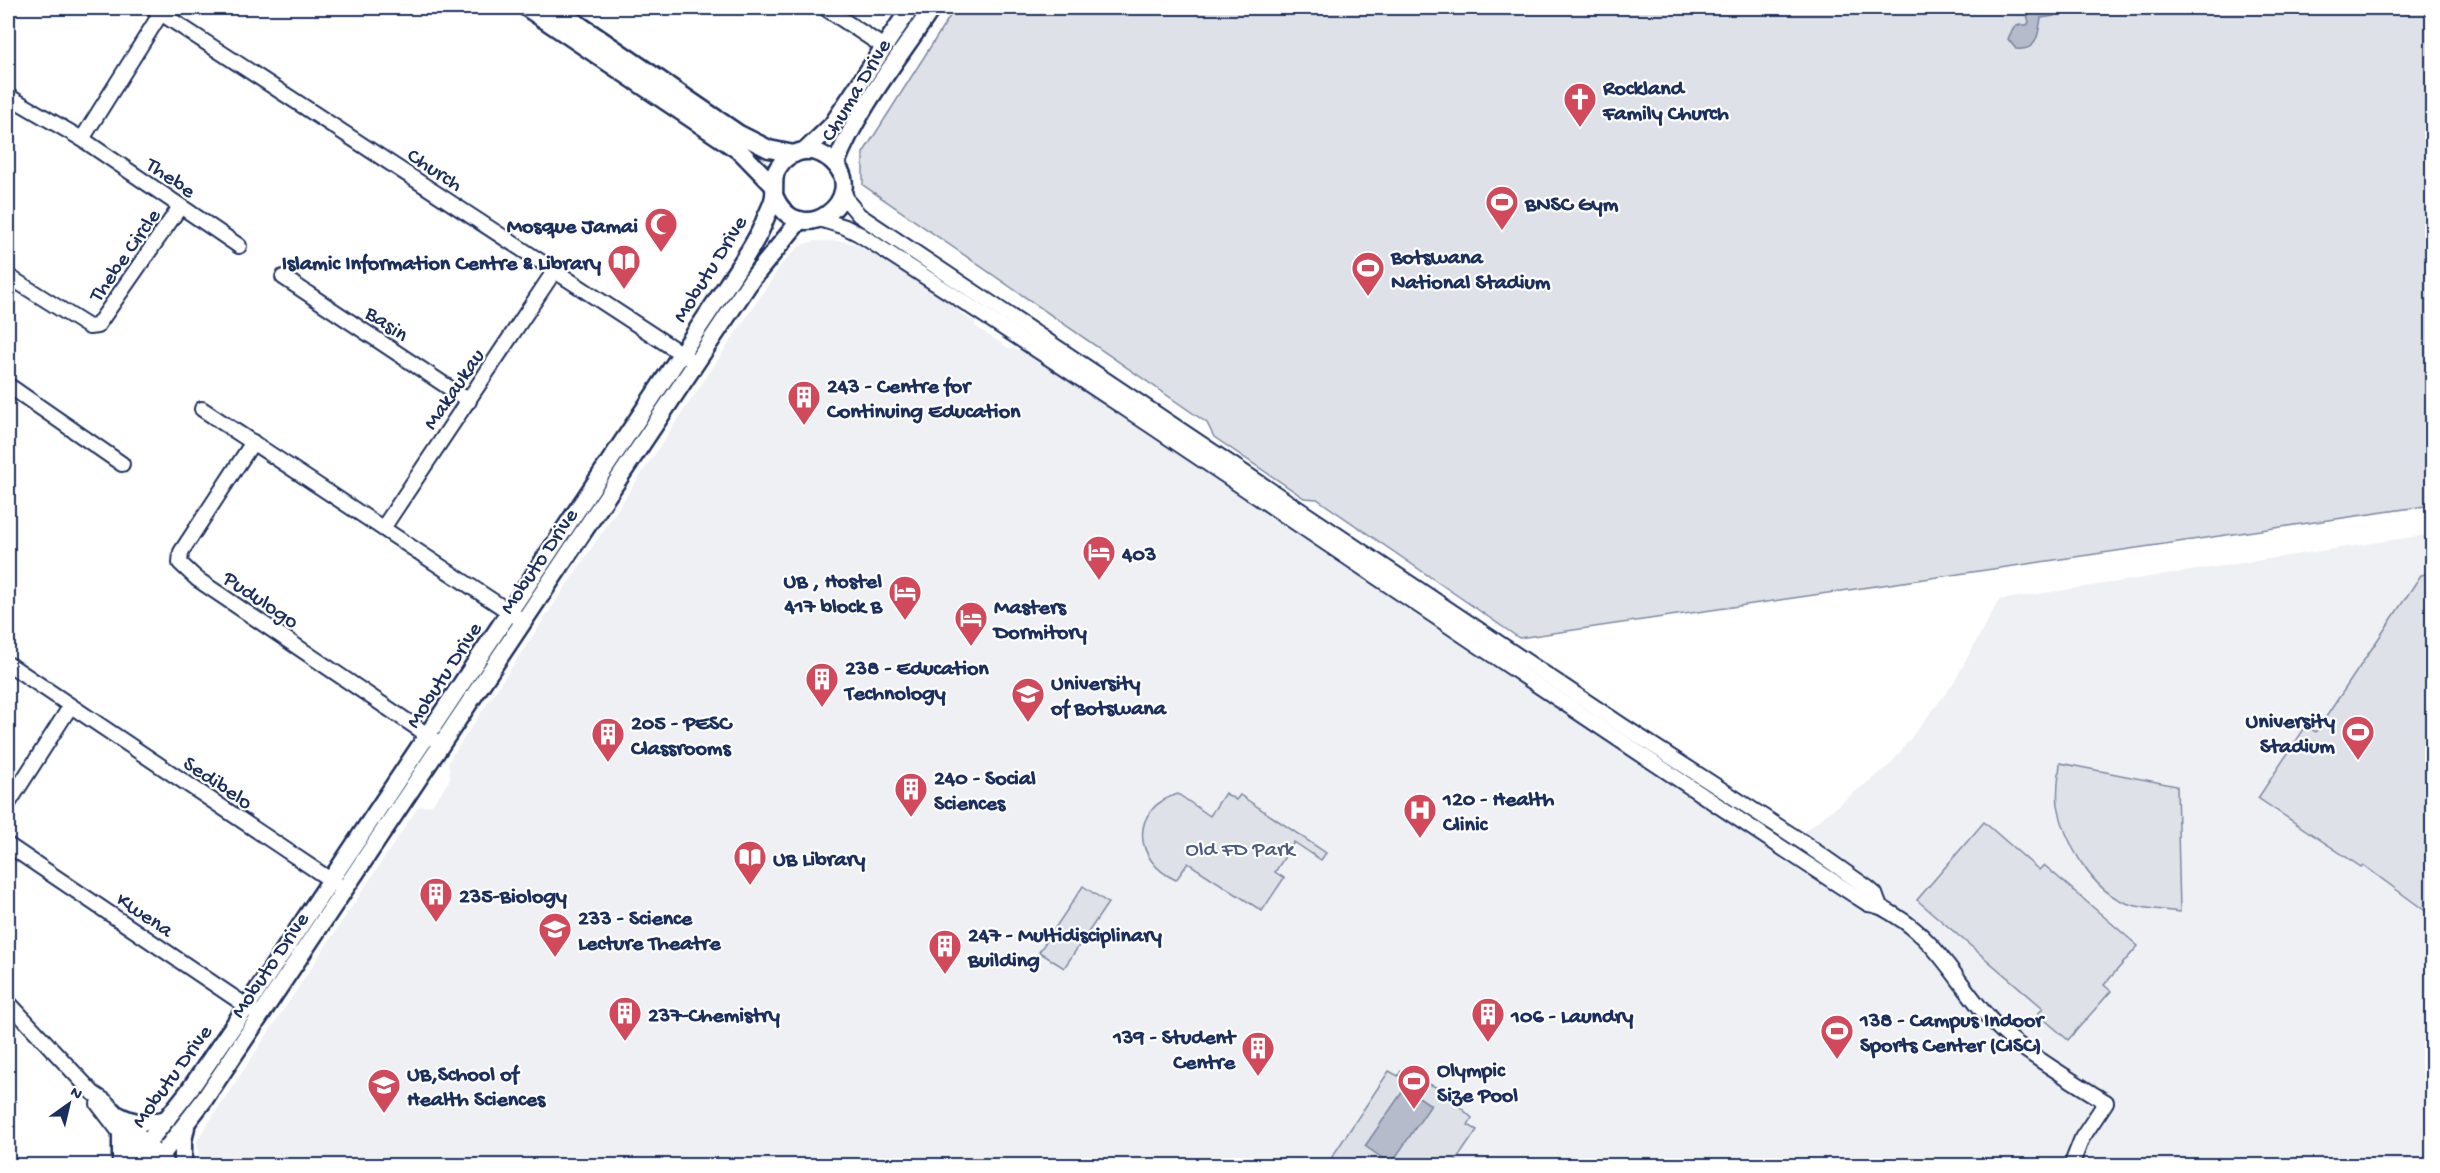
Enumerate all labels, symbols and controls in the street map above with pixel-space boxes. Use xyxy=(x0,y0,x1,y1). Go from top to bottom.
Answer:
street label: Chuma Drive xyxy=(817,34,899,147)
place label: Rockland Family Church xyxy=(1602,77,1729,128)
church icon: Rockland Family Church xyxy=(1562,81,1598,128)
street label: Church xyxy=(401,144,467,199)
street label: Thebe xyxy=(138,152,200,206)
sports icon: BNSC Gym xyxy=(1484,184,1520,231)
place label: BNSC Gym xyxy=(1524,193,1619,219)
street label: Thebe Circle xyxy=(84,204,168,310)
mosque icon: Mosque Jamai xyxy=(643,206,679,253)
street label: Mobutu Drive xyxy=(668,211,755,328)
place label: Mosque Jamai xyxy=(507,215,638,241)
library icon: Islamic Information Centre & Library xyxy=(606,243,642,290)
place label: Botswana National Stadium xyxy=(1390,246,1551,297)
sports icon: Botswana National Stadium xyxy=(1350,250,1386,297)
place label: Islamic Information Centre & Library xyxy=(282,252,601,278)
street label: Basin xyxy=(358,301,413,349)
street label: Makaukau xyxy=(419,345,492,436)
place label: 243 - Centre for Continuing Education xyxy=(826,375,1021,426)
building icon: 243 - Centre for Continuing Education xyxy=(786,379,822,426)
street label: Mobuto Drive xyxy=(495,504,586,620)
hotel icon: 403 xyxy=(1081,534,1117,581)
place label: 403 xyxy=(1121,543,1156,569)
street label: Pudulogo xyxy=(216,566,303,636)
place label: UB , Hostel 417 block B xyxy=(783,570,884,621)
hotel icon: UB , Hostel 417 block B xyxy=(887,574,923,621)
place label: Masters Dormitory xyxy=(992,596,1087,647)
hotel icon: Masters Dormitory xyxy=(953,600,989,647)
street label: Mobutu Drive xyxy=(401,618,490,734)
place label: 238 - Education Technology xyxy=(843,657,989,708)
building icon: 238 - Education Technology xyxy=(804,661,840,708)
place label: University of Botswana xyxy=(1050,672,1168,723)
school or university icon: University of Botswana xyxy=(1010,676,1046,723)
place label: University Stadium xyxy=(2246,710,2335,761)
place label: 205 - PESC Classrooms xyxy=(630,712,733,763)
sports icon: University Stadium xyxy=(2340,714,2376,761)
building icon: 205 - PESC Classrooms xyxy=(590,716,626,763)
street label: Sedibelo xyxy=(177,752,257,817)
place label: 240 - Social Sciences xyxy=(934,767,1036,818)
building icon: 240 - Social Sciences xyxy=(893,771,929,818)
place label: 120 - Health Clinic xyxy=(1442,788,1554,839)
hospital icon: 120 - Health Clinic xyxy=(1402,792,1438,839)
park label: Old FD Park xyxy=(1186,838,1297,864)
library icon: UB Library xyxy=(732,839,768,886)
place label: UB Library xyxy=(773,848,865,874)
building icon: 235-Biology xyxy=(418,876,454,923)
place label: 235-Biology xyxy=(459,885,567,911)
street label: Kwena xyxy=(110,888,178,945)
place label: 233 - Science Lecture Theatre xyxy=(578,907,721,958)
street label: Mobuto Drive xyxy=(226,908,317,1024)
school or university icon: 233 - Science Lecture Theatre xyxy=(537,911,573,958)
place label: 247 - Multidisciplinary Building xyxy=(967,924,1162,975)
building icon: 247 - Multidisciplinary Building xyxy=(927,928,963,975)
building icon: 237-Chemistry xyxy=(607,995,643,1042)
building icon: 106 - Laundry xyxy=(1470,996,1506,1043)
place label: 237-Chemistry xyxy=(648,1004,780,1030)
place label: 106 - Laundry xyxy=(1510,1005,1634,1031)
place label: 138 - Campus Indoor Sports Center (CISC) xyxy=(1859,1009,2045,1060)
sports icon: 138 - Campus Indoor Sports Center (CISC) xyxy=(1819,1013,1855,1060)
street label: Mobutu Drive xyxy=(127,1020,220,1134)
place label: 139 - Student Centre xyxy=(1112,1026,1237,1077)
building icon: 139 - Student Centre xyxy=(1240,1030,1276,1077)
place label: Olympic Size Pool xyxy=(1437,1059,1518,1110)
place label: UB,School of Health Sciences xyxy=(407,1063,547,1114)
sports icon: Olympic Size Pool xyxy=(1396,1063,1432,1110)
school or university icon: UB,School of Health Sciences xyxy=(366,1067,402,1114)
north arrow xyxy=(39,1074,99,1134)
text: N xyxy=(66,1084,86,1106)

